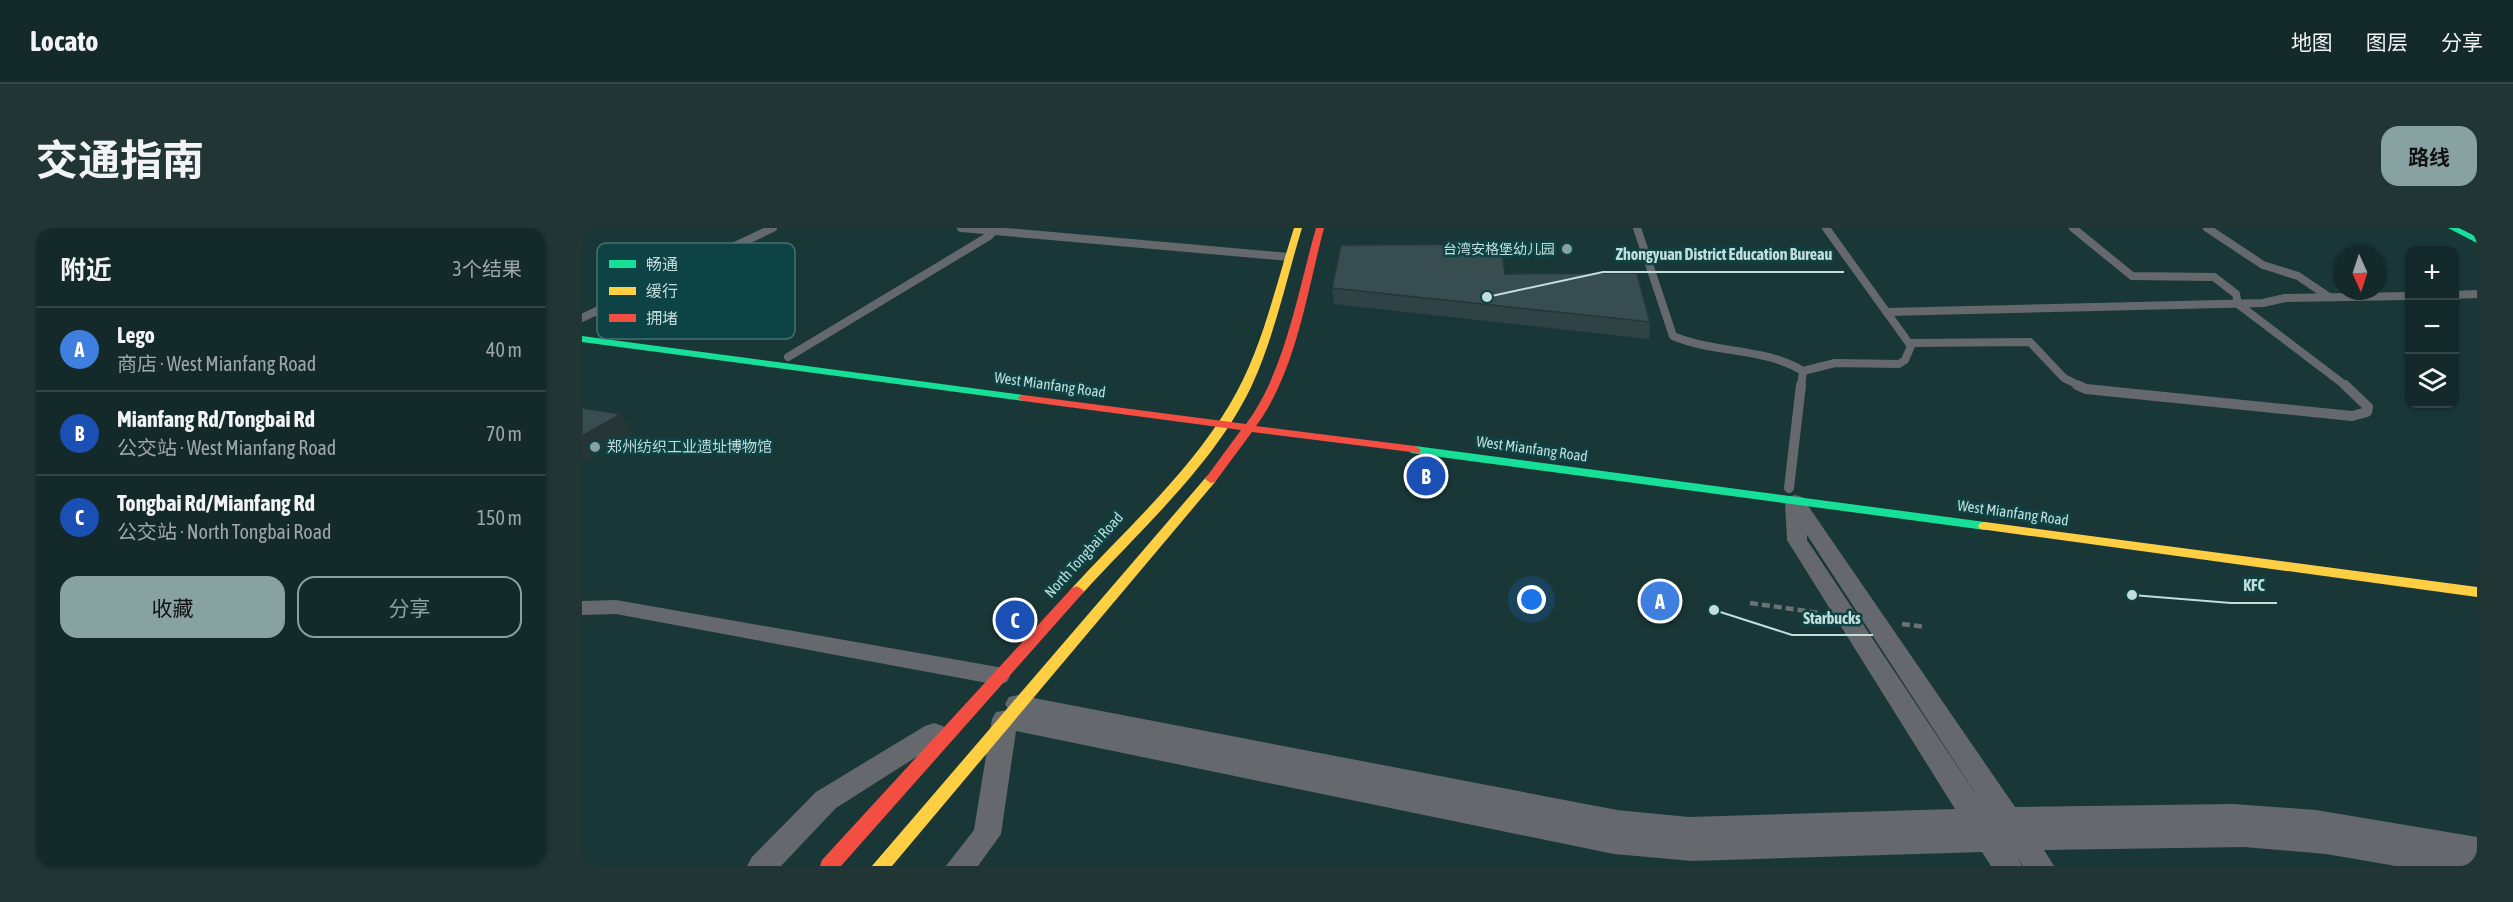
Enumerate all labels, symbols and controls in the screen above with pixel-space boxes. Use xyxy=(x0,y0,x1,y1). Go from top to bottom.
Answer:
text: Locato xyxy=(30,25,98,57)
text: 地图 xyxy=(2291,30,2333,54)
text: 图层 xyxy=(2366,30,2408,54)
text: 分享 xyxy=(2441,30,2483,54)
button: 路线 xyxy=(2381,126,2477,186)
text: 交通指南 xyxy=(36,136,204,184)
callout: Zhongyuan District Education Bureau xyxy=(1603,238,1844,272)
place label: 台湾安格堡幼儿园 xyxy=(1443,241,1555,257)
marker: 台湾安格堡幼儿园 xyxy=(1560,242,1574,256)
legend xyxy=(597,243,795,339)
text: Zhongyuan District Education Bureau xyxy=(1616,245,1833,263)
north arrow xyxy=(2333,246,2387,300)
map controls xyxy=(2405,246,2459,408)
button: + xyxy=(2405,246,2459,300)
text: 附近 xyxy=(60,255,112,285)
text: 畅通 xyxy=(646,255,678,273)
text: 3个结果 xyxy=(453,257,522,280)
text: 缓行 xyxy=(646,282,678,300)
button: − xyxy=(2405,300,2459,354)
text: 拥堵 xyxy=(646,309,678,327)
text: Lego xyxy=(117,322,155,348)
text: A xyxy=(75,338,84,361)
text: 40 m xyxy=(486,338,522,361)
text: 商店 · West Mianfang Road xyxy=(117,352,316,375)
button: layers xyxy=(2405,354,2459,408)
street label: West Mianfang Road xyxy=(993,368,1107,401)
text: Mianfang Rd/Tongbai Rd xyxy=(117,406,315,432)
text: B xyxy=(75,422,84,445)
text: 70 m xyxy=(486,422,522,445)
street label: West Mianfang Road xyxy=(1475,432,1589,465)
text: 公交站 · West Mianfang Road xyxy=(117,436,336,459)
place label: 郑州纺织工业遗址博物馆 xyxy=(607,438,772,455)
marker: 郑州纺织工业遗址博物馆 xyxy=(588,440,602,454)
pin: B xyxy=(1406,454,1446,498)
text: Tongbai Rd/Mianfang Rd xyxy=(117,490,315,516)
street label: West Mianfang Road xyxy=(1956,496,2070,529)
text: C xyxy=(75,506,84,529)
text: 150 m xyxy=(477,506,522,529)
street label: North Tongbai Road xyxy=(1041,509,1126,601)
text: 公交站 · North Tongbai Road xyxy=(117,520,331,543)
callout: KFC xyxy=(2231,569,2277,603)
button: 收藏 xyxy=(60,576,285,638)
button: 分享 xyxy=(297,576,522,638)
text: KFC xyxy=(2243,576,2266,594)
pin: A xyxy=(1640,578,1680,623)
your location xyxy=(1517,585,1546,614)
pin: C xyxy=(996,598,1034,642)
callout: Starbucks xyxy=(1792,601,1873,635)
text: Starbucks xyxy=(1803,609,1861,627)

